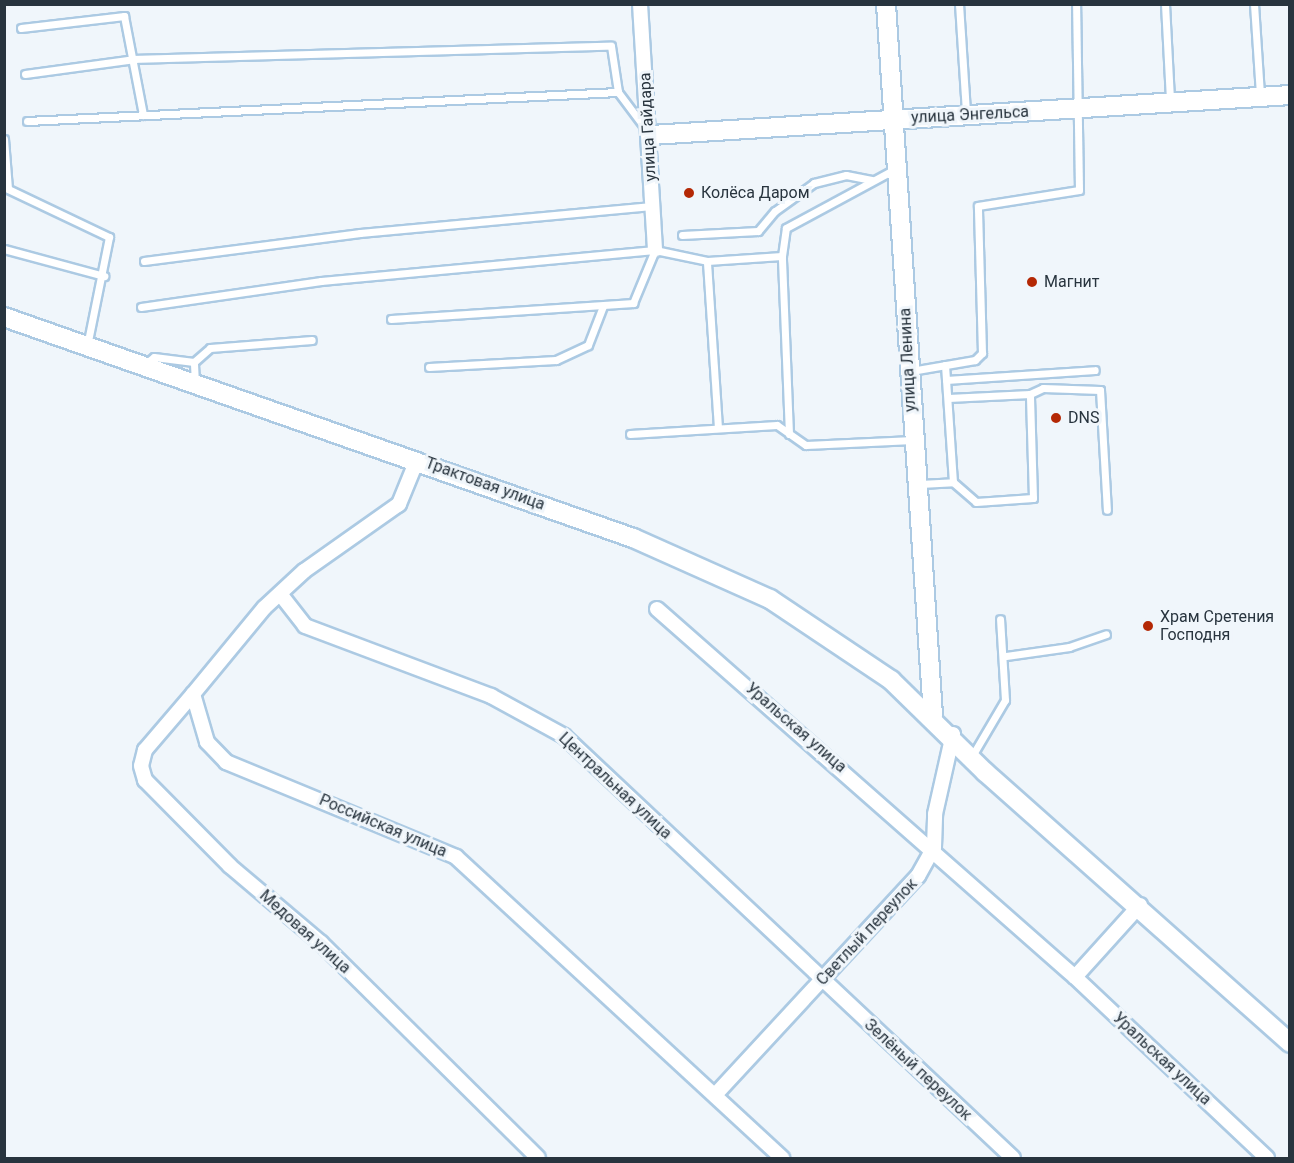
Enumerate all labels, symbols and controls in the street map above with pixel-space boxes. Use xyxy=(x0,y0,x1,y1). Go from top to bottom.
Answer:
street label: улица Гайдара xyxy=(636,72,660,182)
street label: улица Энгельса xyxy=(911,102,1029,128)
place label: Колёса Даром xyxy=(701,183,810,203)
marker: Колёса Даром xyxy=(682,186,696,200)
place label: Магнит xyxy=(1044,272,1100,292)
marker: Магнит xyxy=(1025,275,1039,289)
street label: улица Ленина xyxy=(896,308,920,412)
place label: DNS xyxy=(1068,408,1099,428)
marker: DNS xyxy=(1049,411,1063,425)
street label: Трактовая улица xyxy=(422,453,548,515)
place label: Храм Сретения Господня xyxy=(1160,607,1274,645)
marker: Храм Сретения Господня xyxy=(1141,619,1155,633)
street label: Уральская улица xyxy=(742,679,850,777)
street label: Центральная улица xyxy=(555,729,675,843)
street label: Российская улица xyxy=(316,790,450,862)
street label: Светлый переулок xyxy=(812,875,922,989)
street label: Медовая улица xyxy=(256,886,354,978)
street label: Уральская улица xyxy=(1109,1009,1215,1109)
street label: Зелёный переулок xyxy=(860,1015,976,1125)

